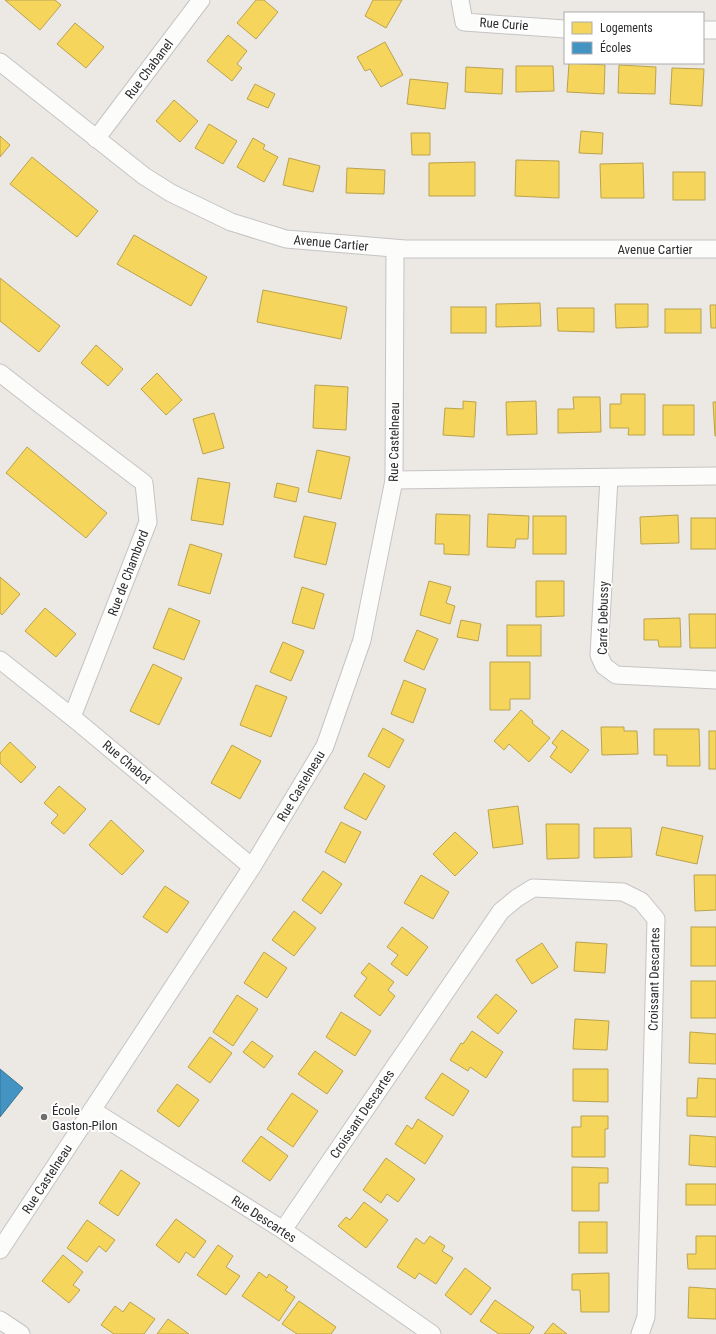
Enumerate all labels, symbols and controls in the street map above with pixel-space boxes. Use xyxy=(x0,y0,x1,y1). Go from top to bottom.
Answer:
legend xyxy=(564,12,704,64)
street label: Rue Curie xyxy=(479,15,529,33)
text: Logements xyxy=(600,21,653,35)
street label: Rue Chabanel xyxy=(122,36,176,102)
text: Écoles xyxy=(600,40,631,55)
street label: Avenue Cartier xyxy=(293,232,369,254)
street label: Avenue Cartier xyxy=(617,242,693,257)
street label: Rue Castelneau xyxy=(386,402,402,482)
street label: Rue de Chambord xyxy=(105,528,151,618)
street label: Carré Debussy xyxy=(595,580,611,655)
street label: Rue Chabot xyxy=(100,737,155,787)
street label: Rue Castelneau xyxy=(274,748,328,824)
street label: Croissant Descartes xyxy=(646,927,662,1031)
street label: Croissant Descartes xyxy=(327,1067,397,1161)
place label: École Gaston-Pilon xyxy=(52,1103,118,1133)
marker: École Gaston-Pilon xyxy=(39,1112,49,1122)
street label: Rue Castelneau xyxy=(19,1142,75,1216)
street label: Rue Descartes xyxy=(229,1193,299,1246)

